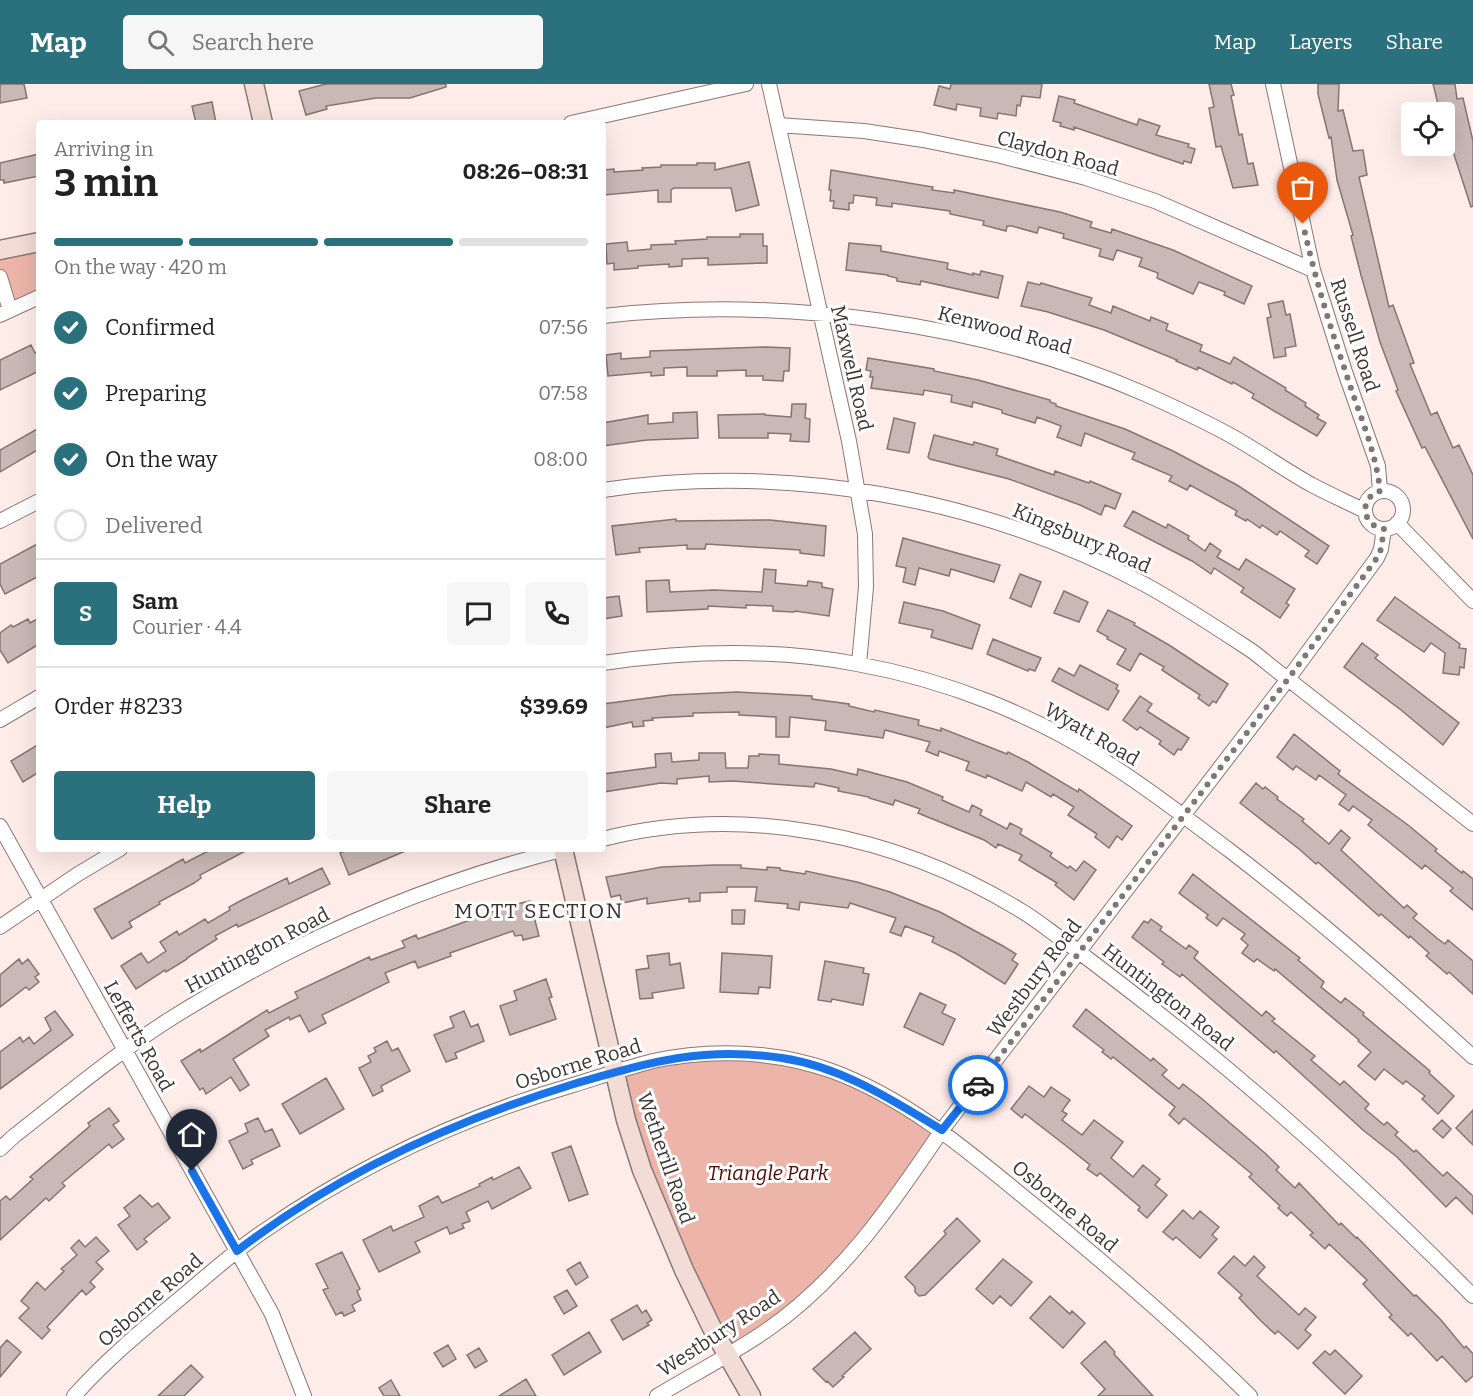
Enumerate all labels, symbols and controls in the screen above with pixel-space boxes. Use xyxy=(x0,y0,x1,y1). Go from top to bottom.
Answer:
search box xyxy=(123,15,543,69)
text: Map xyxy=(30,26,87,59)
icon: search xyxy=(144,26,177,59)
text: Search here xyxy=(192,29,314,56)
text: Map xyxy=(1214,29,1256,55)
text: Layers xyxy=(1289,29,1353,55)
text: Share xyxy=(1386,29,1443,55)
map controls xyxy=(1401,102,1455,156)
button: locate xyxy=(1401,102,1455,156)
street label: Claydon Road xyxy=(994,125,1122,181)
text: Arriving in xyxy=(54,137,153,161)
text: 08:26–08:31 xyxy=(462,158,588,185)
text: 3 min xyxy=(54,160,158,206)
pin xyxy=(1277,162,1328,224)
icon: bag xyxy=(1286,171,1319,204)
text: On the way · 420 m xyxy=(54,255,227,279)
street label: Russell Road xyxy=(1325,275,1385,395)
street label: Kenwood Road xyxy=(935,301,1075,359)
street label: Maxwell Road xyxy=(826,303,878,433)
icon: check xyxy=(54,311,87,344)
text: Confirmed xyxy=(105,314,215,341)
text: 07:56 xyxy=(539,315,588,339)
icon: check xyxy=(54,377,87,410)
text: Preparing xyxy=(105,380,207,407)
text: 07:58 xyxy=(538,381,588,405)
icon: check xyxy=(54,443,87,476)
text: On the way xyxy=(105,446,217,473)
text: 08:00 xyxy=(533,447,588,471)
street label: Kingsbury Road xyxy=(1009,498,1155,578)
text: Delivered xyxy=(105,512,203,539)
button: chat xyxy=(447,582,510,645)
button: phone xyxy=(525,582,588,645)
text: Sam xyxy=(132,588,178,615)
text: S xyxy=(79,600,92,627)
text: Courier · 4.4 xyxy=(132,615,242,639)
text: Order #8233 xyxy=(54,693,183,720)
text: $39.69 xyxy=(520,693,588,720)
street label: Wyatt Road xyxy=(1040,697,1144,771)
button: Help xyxy=(54,771,315,840)
button: Share xyxy=(327,771,588,840)
district label: MOTT SECTION xyxy=(454,898,624,924)
street label: Huntington Road xyxy=(181,902,333,998)
street label: Westbury Road xyxy=(982,914,1086,1042)
street label: Huntington Road xyxy=(1098,938,1239,1056)
street label: Lefferts Road xyxy=(99,977,179,1096)
street label: Osborne Road xyxy=(512,1033,644,1095)
courier xyxy=(948,1055,1008,1115)
icon: car xyxy=(962,1069,995,1102)
street label: Wetherill Road xyxy=(632,1089,700,1227)
pin xyxy=(166,1109,217,1171)
icon: home xyxy=(175,1118,208,1151)
street label: Osborne Road xyxy=(1007,1155,1123,1257)
park label: Triangle Park xyxy=(707,1161,829,1185)
street label: Osborne Road xyxy=(93,1248,207,1352)
street label: Westbury Road xyxy=(653,1284,785,1382)

